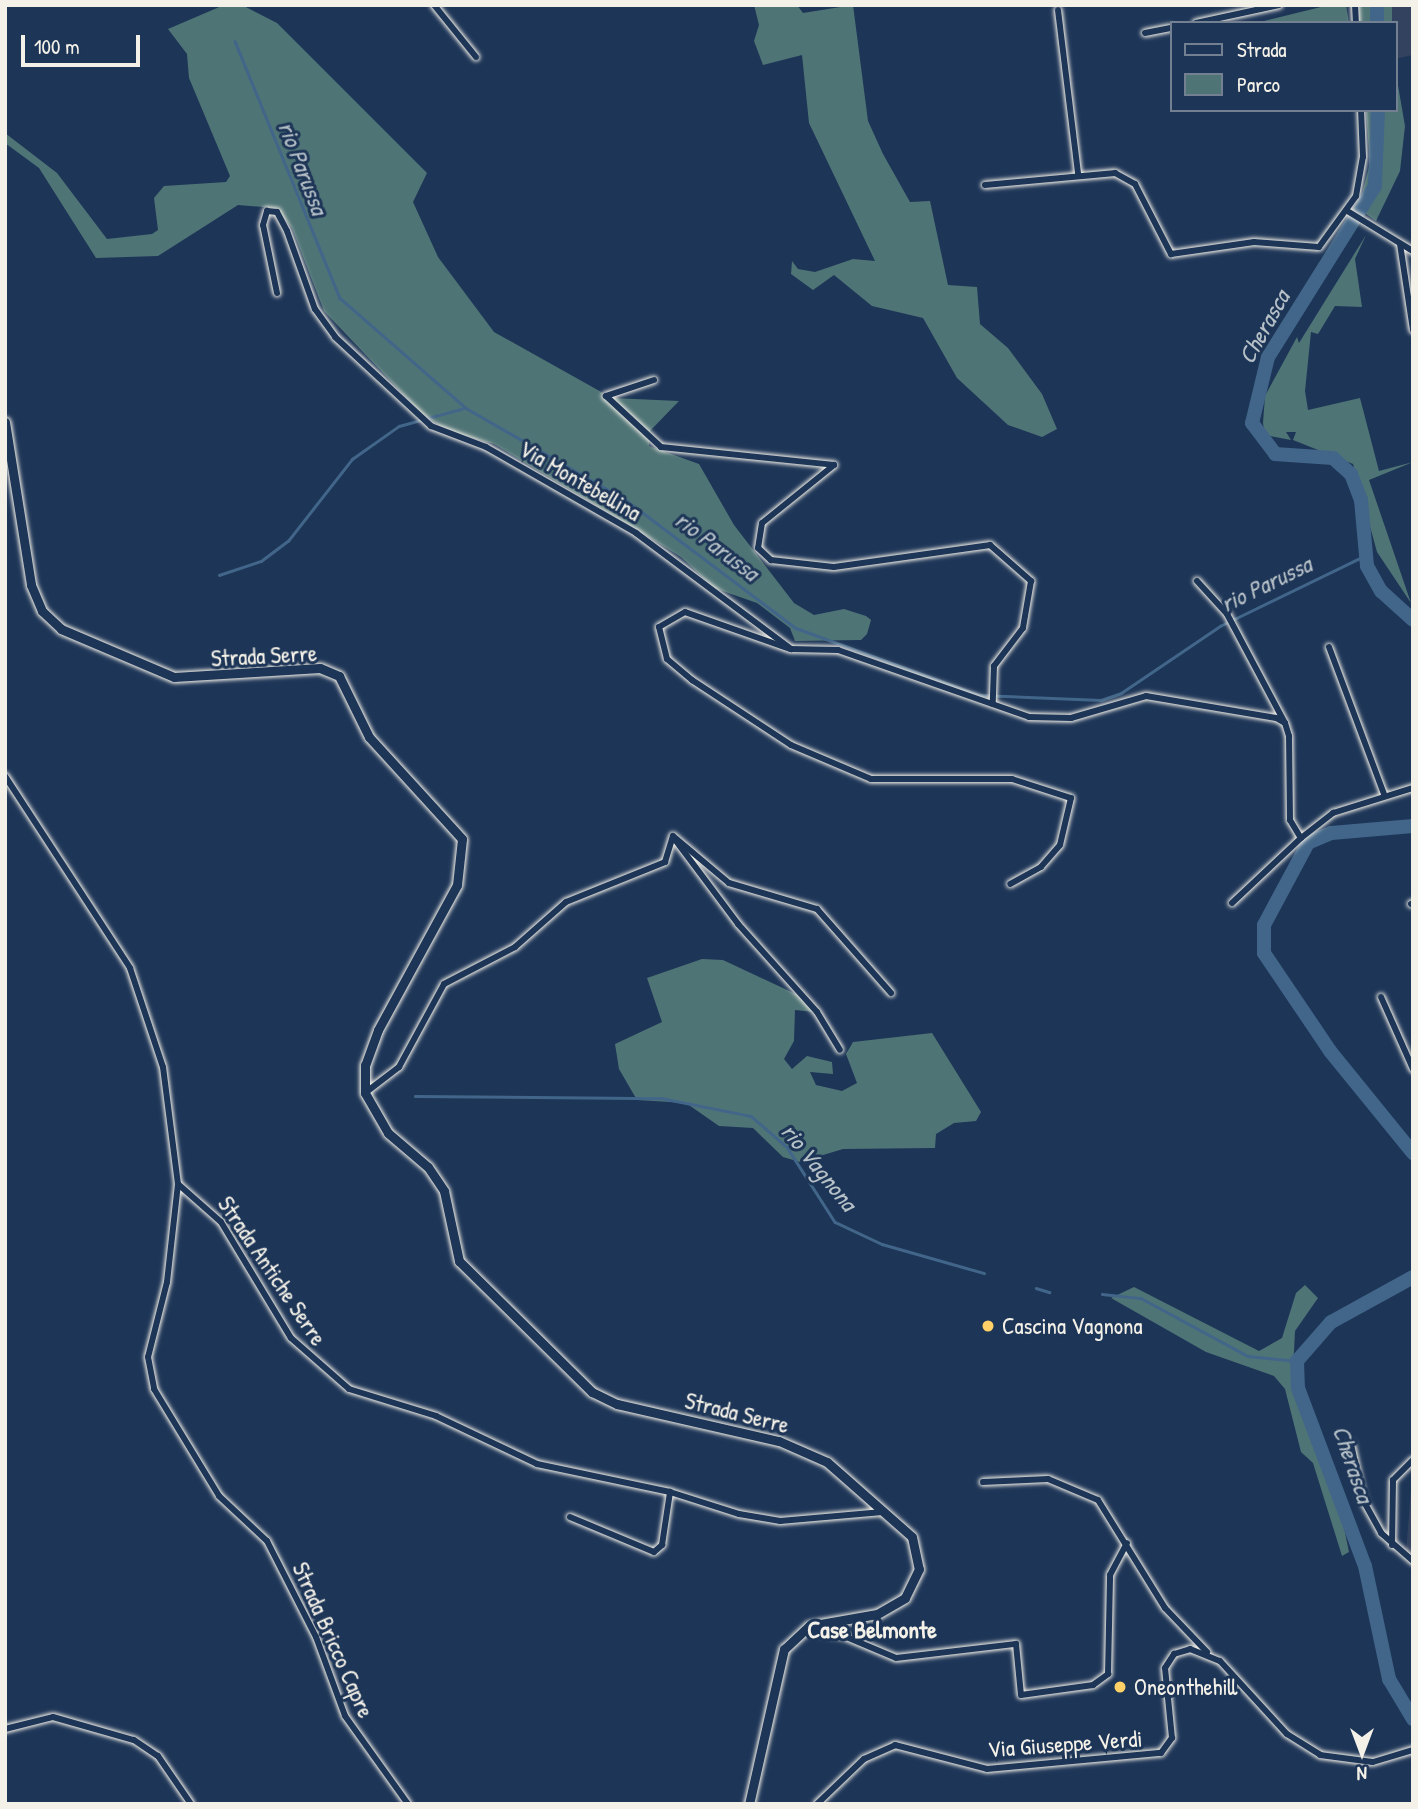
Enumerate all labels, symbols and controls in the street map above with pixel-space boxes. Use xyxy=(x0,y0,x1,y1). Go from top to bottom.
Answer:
scale bar xyxy=(24,21,144,65)
legend xyxy=(1170,21,1397,112)
text: 100 m xyxy=(34,32,80,61)
text: Strada xyxy=(1237,35,1287,64)
text: Parco xyxy=(1237,70,1280,99)
water label: rio Parussa xyxy=(272,117,334,219)
water label: Cherasca xyxy=(1232,285,1296,369)
street label: Via Montebellina xyxy=(514,435,646,527)
water label: rio Parussa xyxy=(669,505,765,587)
water label: rio Parussa xyxy=(1216,550,1316,618)
street label: Strada Serre xyxy=(210,639,318,673)
water label: rio Vagnona xyxy=(775,1117,863,1217)
street label: Strada Antiche Serre xyxy=(212,1191,332,1351)
place label: Cascina Vagnona xyxy=(1002,1312,1143,1340)
marker: Cascina Vagnona xyxy=(980,1318,996,1334)
street label: Strada Serre xyxy=(682,1387,792,1439)
water label: Cherasca xyxy=(1326,1422,1380,1506)
street label: Strada Bricco Capre xyxy=(286,1558,380,1722)
district label: Case Belmonte xyxy=(807,1616,937,1644)
place label: Oneonthehill xyxy=(1134,1673,1237,1701)
marker: Oneonthehill xyxy=(1112,1679,1128,1695)
north arrow xyxy=(1327,1718,1397,1788)
street label: Via Giuseppe Verdi xyxy=(987,1725,1143,1763)
text: N xyxy=(1357,1761,1367,1787)

